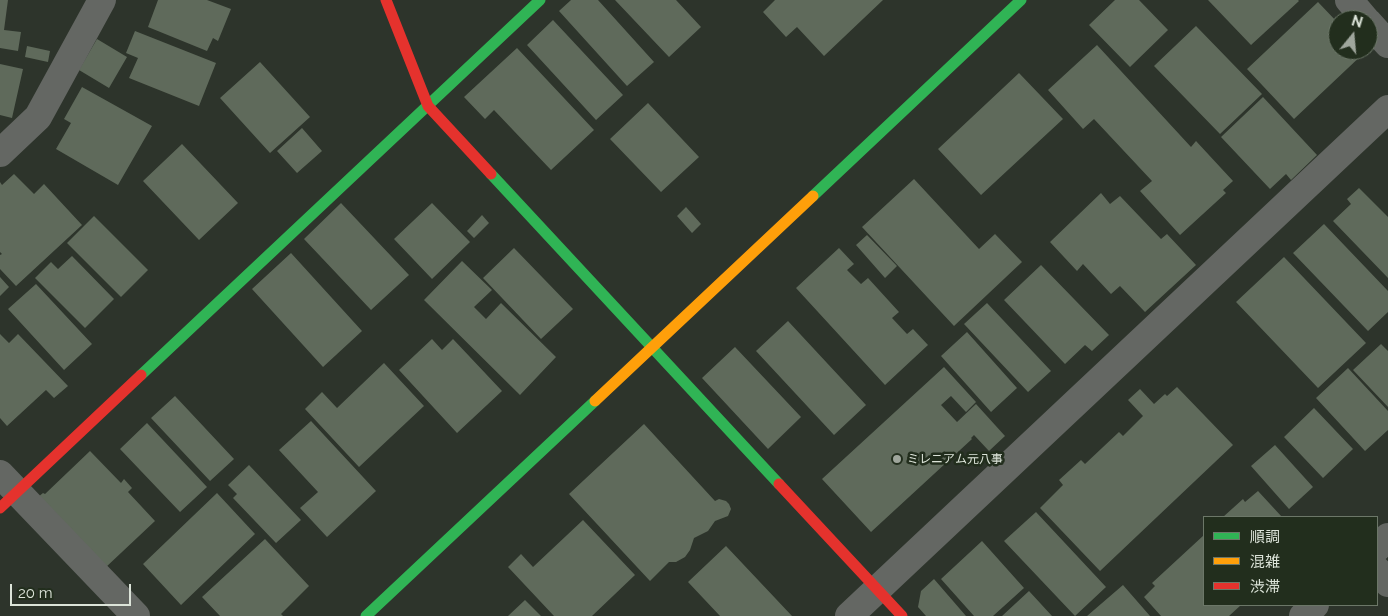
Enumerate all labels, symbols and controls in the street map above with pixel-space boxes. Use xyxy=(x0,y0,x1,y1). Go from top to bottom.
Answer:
north arrow xyxy=(1328,10,1378,60)
text: N xyxy=(1350,12,1365,31)
place label: ミレニアム元八事 xyxy=(907,452,1003,466)
marker: ミレニアム元八事 xyxy=(891,453,903,465)
legend xyxy=(1203,516,1378,606)
text: 順調 xyxy=(1250,528,1280,546)
text: 混雑 xyxy=(1250,553,1280,571)
scale bar xyxy=(12,574,134,606)
text: 渋滞 xyxy=(1250,578,1280,596)
text: 20 m xyxy=(18,584,53,602)

